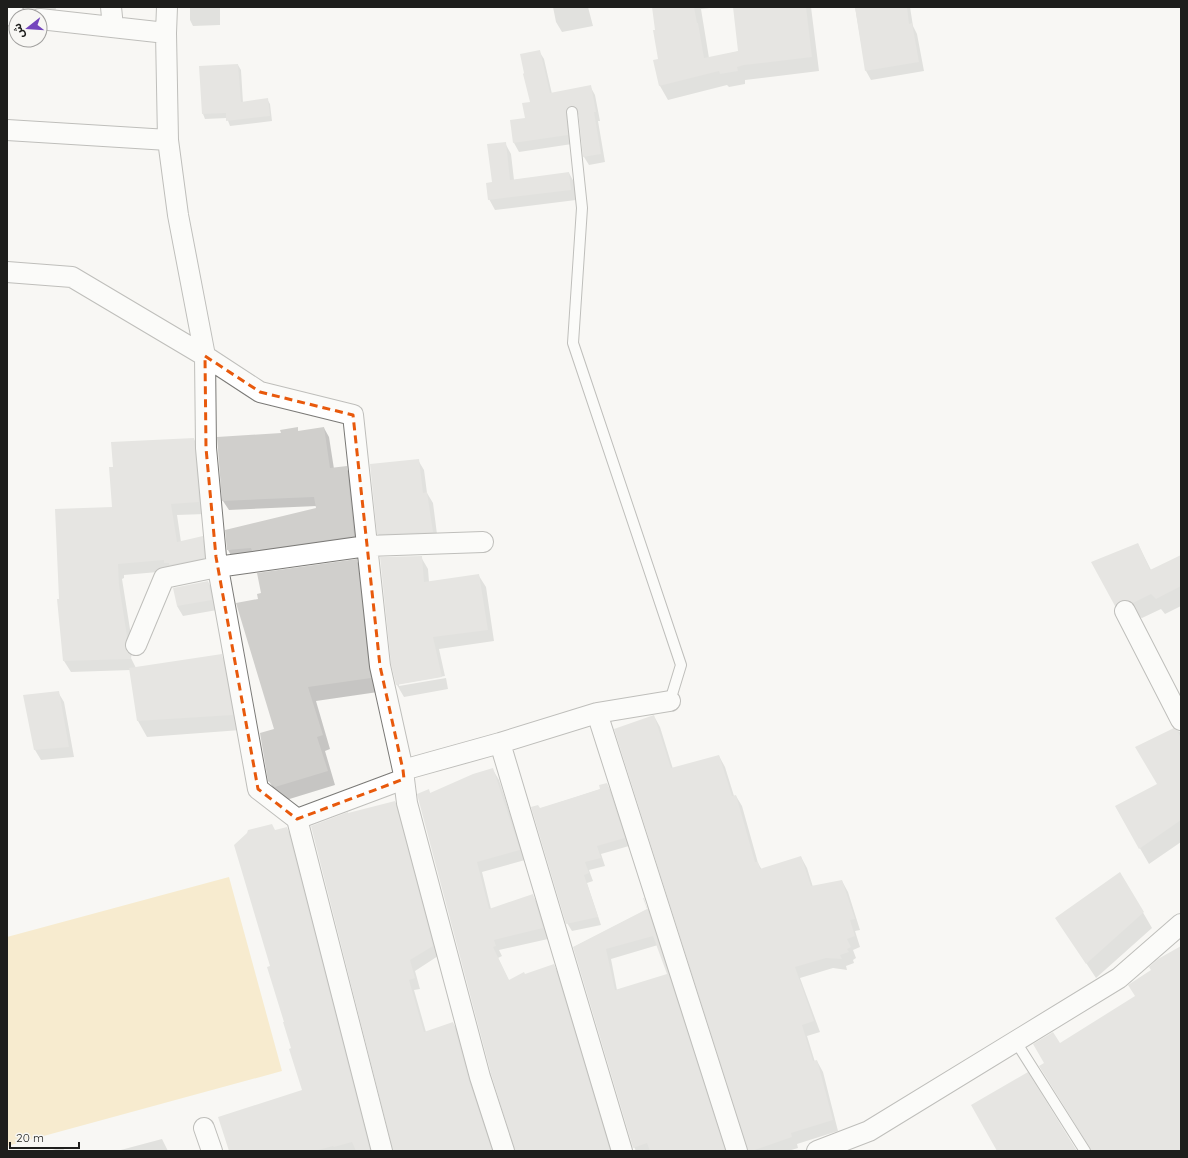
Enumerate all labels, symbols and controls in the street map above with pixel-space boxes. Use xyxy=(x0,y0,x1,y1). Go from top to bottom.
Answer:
north arrow xyxy=(8,8,48,48)
text: ش xyxy=(10,22,27,40)
scale bar xyxy=(10,1124,79,1150)
text: 20 m xyxy=(16,1130,44,1145)

